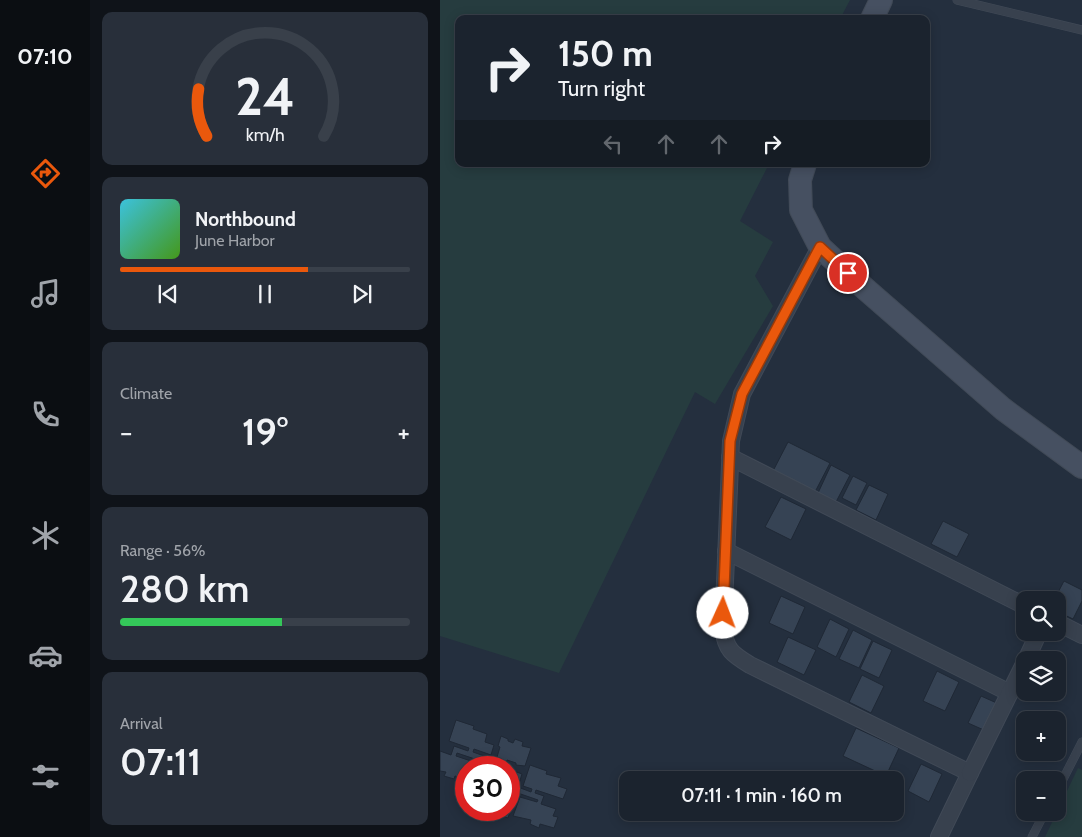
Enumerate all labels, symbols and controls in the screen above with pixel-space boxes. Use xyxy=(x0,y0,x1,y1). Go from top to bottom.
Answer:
text: 150 m xyxy=(558,32,653,75)
icon: right xyxy=(475,35,540,100)
text: 07:10 xyxy=(17,43,73,70)
text: 24 xyxy=(235,65,295,128)
text: Turn right xyxy=(558,75,645,102)
text: km/h xyxy=(245,124,285,145)
icon: left xyxy=(599,130,627,158)
icon: ahead xyxy=(652,130,680,158)
icon: ahead xyxy=(705,130,733,158)
icon: right xyxy=(758,130,786,158)
icon: directions xyxy=(28,156,63,191)
text: Northbound xyxy=(195,208,296,231)
text: June Harbor xyxy=(195,231,275,250)
pin xyxy=(827,252,869,294)
icon: arrive xyxy=(834,259,862,287)
icon: music xyxy=(28,276,63,311)
icon: previous xyxy=(154,280,182,308)
icon: pause xyxy=(251,280,279,308)
icon: next xyxy=(348,280,376,308)
text: Climate xyxy=(120,384,172,403)
icon: phone xyxy=(28,397,63,432)
text: 19° xyxy=(242,408,288,455)
text: − xyxy=(120,415,132,449)
text: + xyxy=(398,415,410,449)
icon: climate xyxy=(28,518,63,553)
text: Range · 56% xyxy=(120,541,206,560)
text: 280 km xyxy=(120,565,249,612)
position arrow xyxy=(696,586,748,638)
map controls xyxy=(1016,591,1066,821)
button: search xyxy=(1016,591,1066,641)
icon: car xyxy=(28,638,63,673)
button: layers xyxy=(1016,651,1066,701)
button: + xyxy=(1016,711,1066,761)
text: Arrival xyxy=(120,714,163,733)
text: 07:11 xyxy=(120,738,201,785)
speed limit sign: 30 xyxy=(455,756,520,821)
icon: filters xyxy=(28,759,63,794)
button: − xyxy=(1016,771,1066,821)
text: 07:11 · 1 min · 160 m xyxy=(681,784,842,807)

